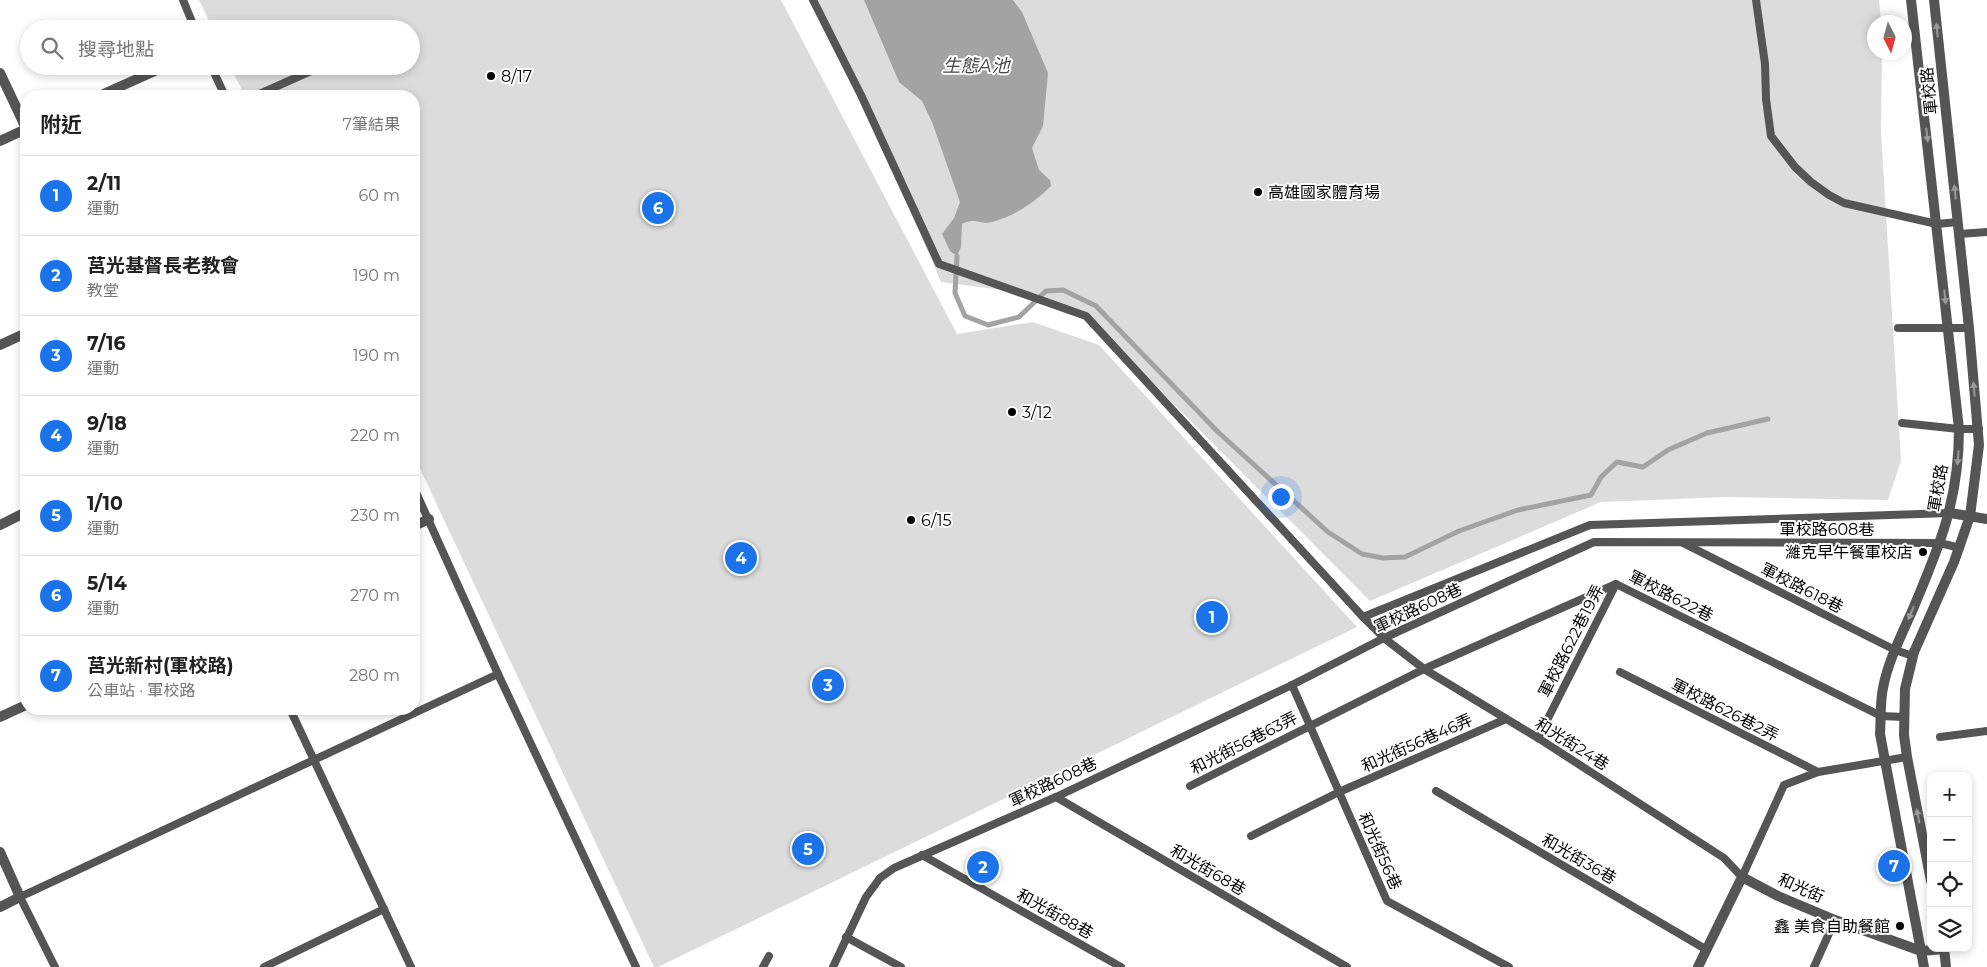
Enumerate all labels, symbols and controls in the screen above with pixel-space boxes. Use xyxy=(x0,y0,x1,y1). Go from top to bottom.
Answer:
north arrow xyxy=(1867,15,1912,60)
search box xyxy=(20,20,420,75)
one-way arrow xyxy=(1933,22,1941,38)
icon: search xyxy=(38,34,66,62)
text: 搜尋地點 xyxy=(78,38,154,61)
water label: 生態A池 xyxy=(943,55,1011,77)
street label: 軍校路 xyxy=(1917,66,1941,116)
place label: 8/17 xyxy=(501,67,532,86)
marker: 8/17 xyxy=(485,70,497,82)
text: 附近 xyxy=(40,112,82,137)
text: 7筆結果 xyxy=(343,115,400,134)
one-way arrow xyxy=(1923,128,1931,144)
text: 2/11 xyxy=(87,172,121,195)
place label: 高雄國家體育場 xyxy=(1268,183,1380,202)
one-way arrow xyxy=(1951,184,1959,200)
text: 1 xyxy=(53,186,59,205)
text: 60 m xyxy=(358,186,400,205)
marker: 高雄國家體育場 xyxy=(1252,186,1264,198)
pin: 6 xyxy=(642,189,674,227)
text: 運動 xyxy=(87,199,119,218)
text: 莒光基督長老教會 xyxy=(87,254,239,277)
text: 2 xyxy=(51,266,61,285)
text: 190 m xyxy=(353,266,400,285)
text: 教堂 xyxy=(87,281,119,300)
one-way arrow xyxy=(1941,289,1949,305)
text: 7/16 xyxy=(87,332,126,355)
text: 3 xyxy=(51,346,61,365)
text: 190 m xyxy=(353,346,400,365)
text: 運動 xyxy=(87,359,119,378)
one-way arrow xyxy=(1970,380,1978,396)
place label: 3/12 xyxy=(1022,403,1052,422)
marker: 3/12 xyxy=(1006,406,1018,418)
text: 9/18 xyxy=(87,412,127,435)
text: 4 xyxy=(50,426,62,445)
text: 220 m xyxy=(350,426,400,445)
text: 運動 xyxy=(87,439,119,458)
one-way arrow xyxy=(1954,451,1962,467)
street label: 軍校路 xyxy=(1924,463,1952,513)
your location xyxy=(1268,484,1294,510)
text: 1/10 xyxy=(87,492,123,515)
text: 5 xyxy=(51,506,61,525)
text: 230 m xyxy=(350,506,400,525)
place label: 6/15 xyxy=(921,511,952,530)
marker: 6/15 xyxy=(905,514,917,526)
text: 運動 xyxy=(87,519,119,538)
street label: 軍校路608巷 xyxy=(1780,520,1874,539)
pin: 4 xyxy=(725,539,757,577)
place label: 濰克早午餐軍校店 xyxy=(1785,543,1913,562)
marker: 濰克早午餐軍校店 xyxy=(1917,546,1929,558)
street label: 軍校路618巷 xyxy=(1758,559,1846,617)
street label: 軍校路622巷 xyxy=(1626,567,1716,625)
text: 5/14 xyxy=(87,572,127,595)
street label: 軍校路608巷 xyxy=(1371,579,1465,637)
street label: 軍校路622巷19弄 xyxy=(1535,582,1607,700)
text: 6 xyxy=(51,586,61,605)
text: 270 m xyxy=(350,586,400,605)
pin: 1 xyxy=(1196,598,1228,636)
text: 運動 xyxy=(87,599,119,618)
one-way arrow xyxy=(1907,606,1915,621)
text: 莒光新村(軍校路) xyxy=(87,654,234,677)
text: 7 xyxy=(51,666,61,685)
text: 280 m xyxy=(349,666,400,685)
pin: 3 xyxy=(812,666,844,704)
street label: 軍校路626巷2弄 xyxy=(1668,675,1782,745)
text: 公車站 · 軍校路 xyxy=(87,681,195,700)
street label: 和光街56巷63弄 xyxy=(1187,708,1301,778)
street label: 和光街56巷46弄 xyxy=(1359,710,1475,776)
street label: 和光街24巷 xyxy=(1532,714,1612,774)
street label: 軍校路608巷 xyxy=(1006,753,1100,811)
map controls xyxy=(1927,772,1972,952)
button: + xyxy=(1927,772,1972,817)
one-way arrow xyxy=(1914,808,1922,824)
street label: 和光街56巷 xyxy=(1354,809,1406,893)
button: − xyxy=(1927,817,1972,862)
pin: 5 xyxy=(792,830,824,868)
street label: 和光街36巷 xyxy=(1538,830,1620,888)
street label: 和光街68巷 xyxy=(1167,841,1249,899)
pin: 7 xyxy=(1878,847,1910,885)
pin: 2 xyxy=(967,848,999,886)
button: locate xyxy=(1927,862,1972,907)
street label: 和光街 xyxy=(1775,870,1827,906)
street label: 和光街88巷 xyxy=(1013,885,1097,943)
button: layers xyxy=(1927,907,1972,952)
place label: 鑫 美食自助餐館 xyxy=(1774,917,1890,936)
marker: 鑫 美食自助餐館 xyxy=(1894,920,1906,932)

